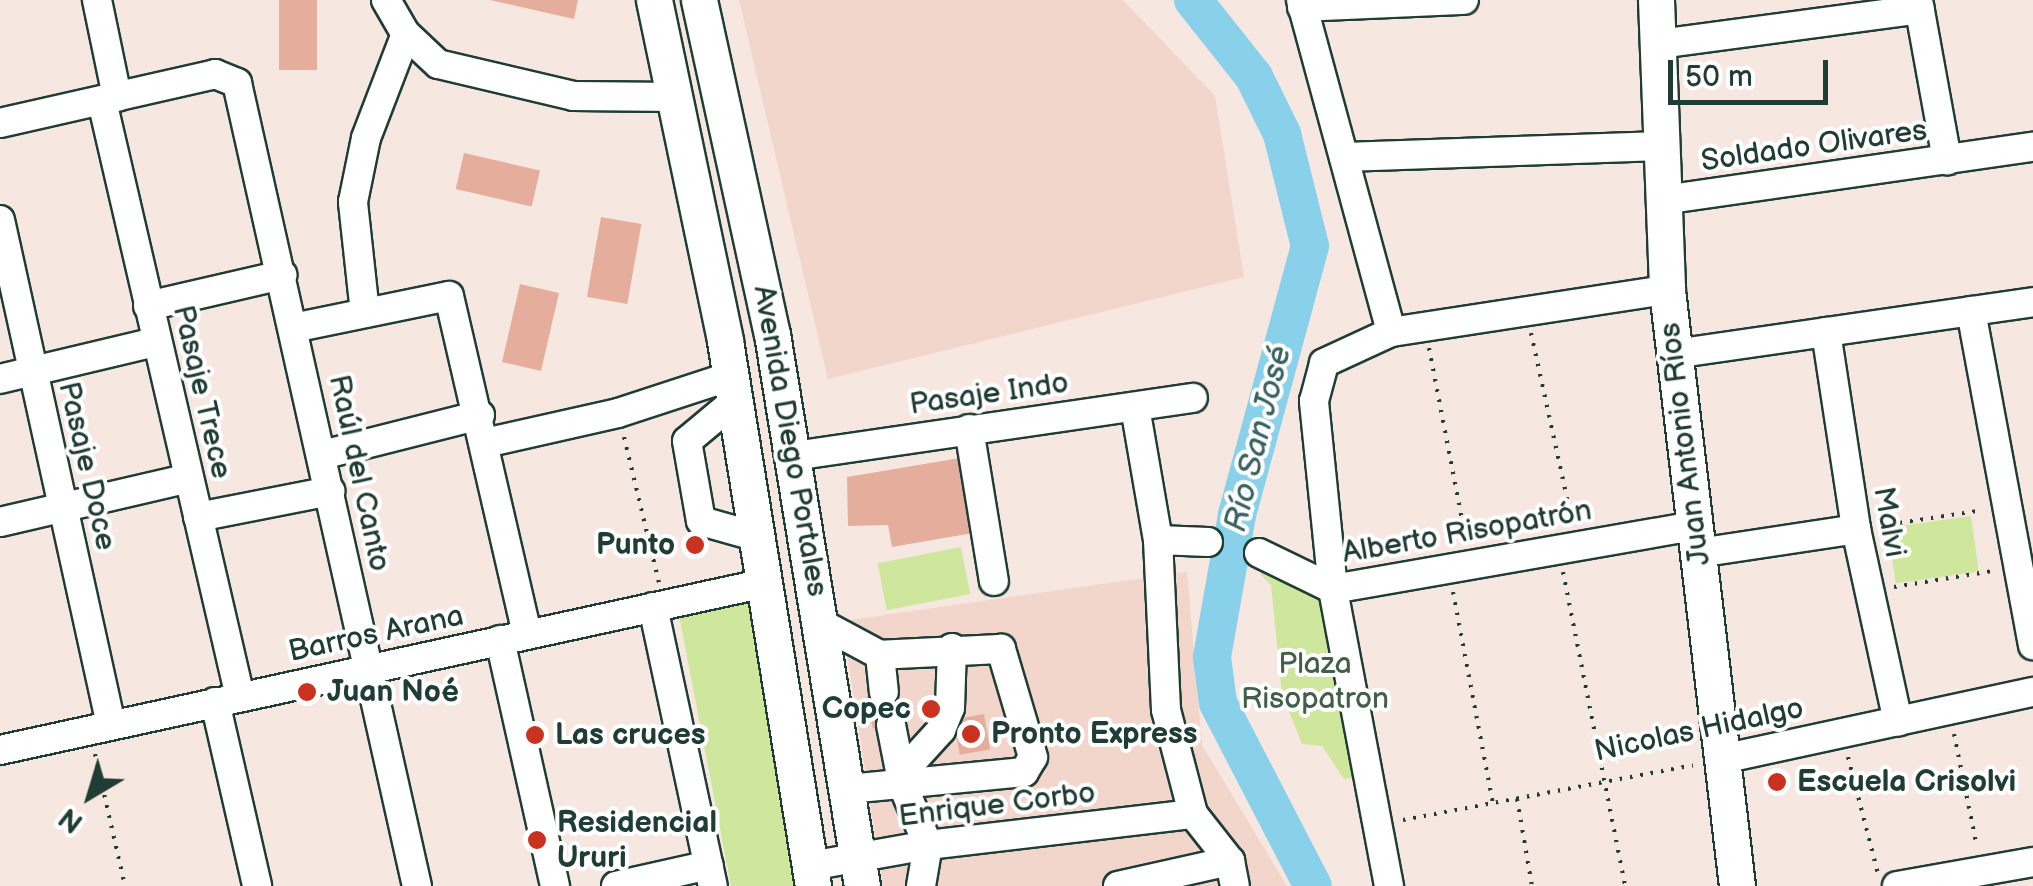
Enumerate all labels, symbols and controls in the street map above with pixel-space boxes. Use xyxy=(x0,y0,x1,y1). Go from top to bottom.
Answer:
scale bar xyxy=(1673,40,1833,102)
text: 50 m xyxy=(1685,59,1753,95)
street label: Soldado Olivares xyxy=(1699,112,1929,180)
street label: Avenida Diego Portales xyxy=(745,283,835,599)
street label: Pasaje Trece xyxy=(164,301,240,483)
street label: Juan Antonio Ríos xyxy=(1652,321,1718,567)
water label: Río San José xyxy=(1217,341,1301,537)
street label: Pasaje Indo xyxy=(907,365,1071,423)
street label: Raúl del Canto xyxy=(321,371,397,575)
street label: Pasaje Doce xyxy=(50,378,124,554)
street label: Malvi xyxy=(1865,484,1913,560)
street label: Alberto Risopatrón xyxy=(1340,492,1594,572)
place label: Punto xyxy=(596,527,675,563)
marker: Punto xyxy=(684,534,706,556)
street label: Barros Arana xyxy=(285,598,467,670)
park label: Plaza Risopatron xyxy=(1241,646,1389,716)
place label: Juan Noé xyxy=(327,674,459,710)
marker: Juan Noé xyxy=(296,681,318,703)
street label: Nicolas Hidalgo xyxy=(1591,690,1807,770)
place label: Copec xyxy=(822,691,911,727)
marker: Copec xyxy=(920,698,942,720)
place label: Pronto Express xyxy=(991,716,1198,752)
place label: Las cruces xyxy=(555,717,706,753)
marker: Pronto Express xyxy=(960,723,982,745)
marker: Las cruces xyxy=(524,724,546,746)
north arrow xyxy=(40,746,140,846)
place label: Escuela Crisolvi xyxy=(1797,764,2016,800)
marker: Escuela Crisolvi xyxy=(1766,771,1788,793)
street label: Enrique Corbo xyxy=(897,775,1097,835)
text: N xyxy=(53,801,90,840)
place label: Residencial Ururi xyxy=(557,805,717,876)
marker: Residencial Ururi xyxy=(526,829,548,851)

